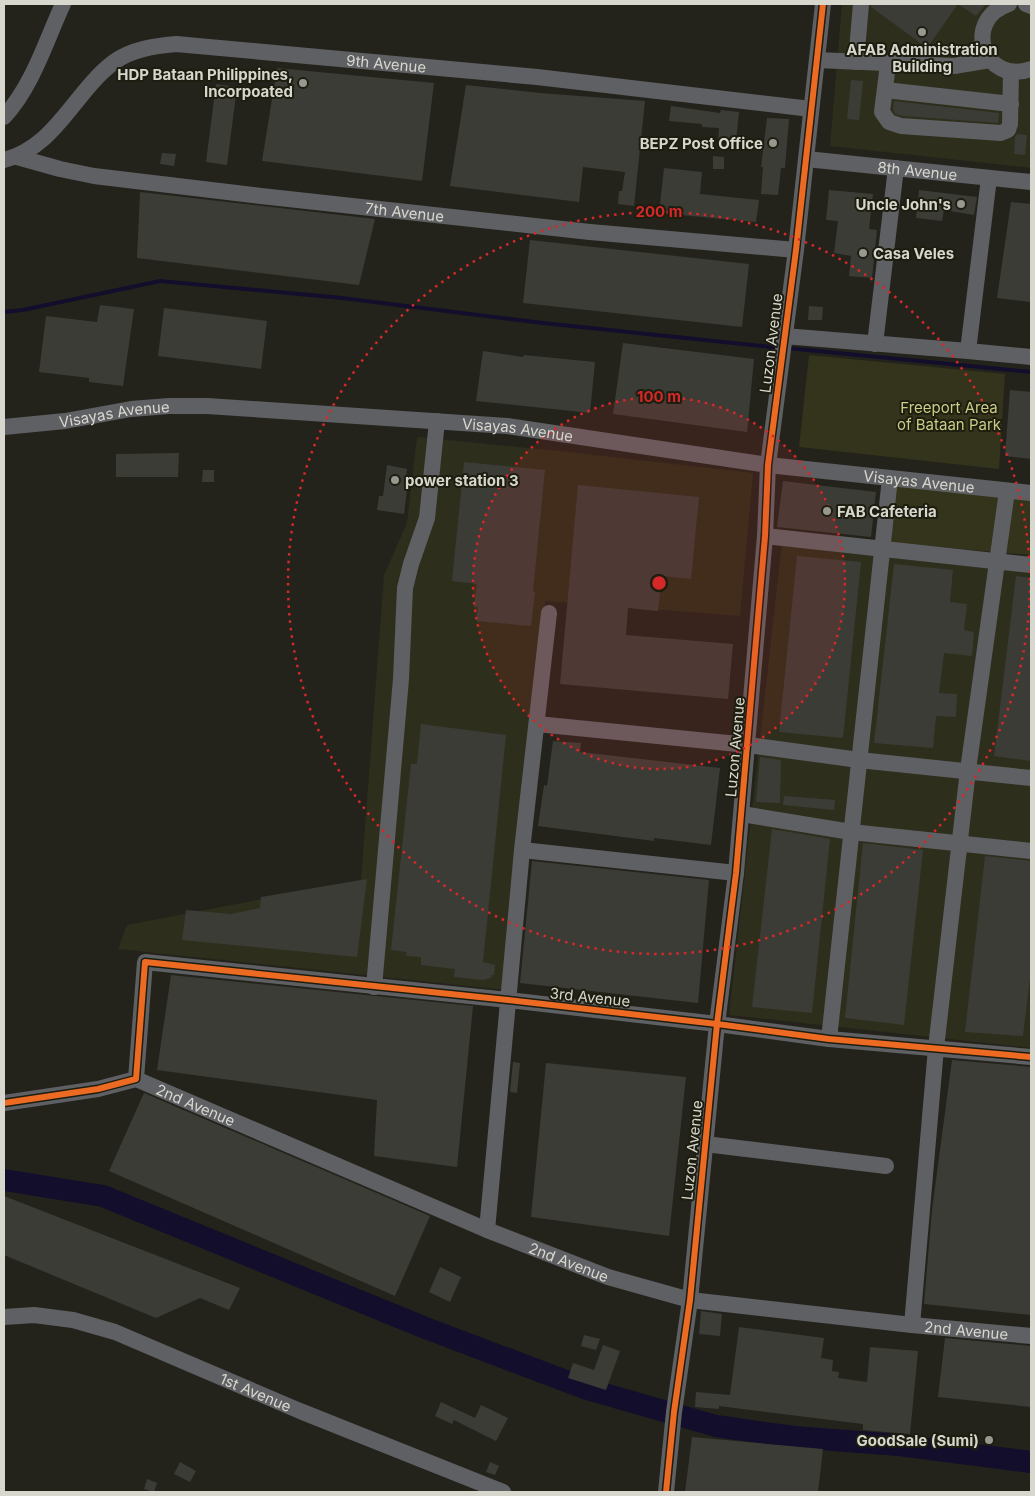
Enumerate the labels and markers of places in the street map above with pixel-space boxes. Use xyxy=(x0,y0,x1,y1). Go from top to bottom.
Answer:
marker: AFAB Administration Building xyxy=(916,26,928,38)
place label: AFAB Administration Building xyxy=(846,40,998,76)
place label: HDP Bataan Philippines, Incorpoated xyxy=(117,65,293,101)
marker: HDP Bataan Philippines, Incorpoated xyxy=(297,77,309,89)
place label: BEPZ Post Office xyxy=(640,134,763,153)
marker: BEPZ Post Office xyxy=(767,137,779,149)
place label: Uncle John's xyxy=(856,195,951,214)
marker: Uncle John's xyxy=(955,198,967,210)
place label: Casa Veles xyxy=(873,244,954,263)
marker: Casa Veles xyxy=(857,247,869,259)
place label: power station 3 xyxy=(405,471,519,490)
marker: power station 3 xyxy=(389,474,401,486)
place label: FAB Cafeteria xyxy=(837,502,937,521)
marker: FAB Cafeteria xyxy=(821,505,833,517)
centre of rings xyxy=(650,574,668,592)
place label: GoodSale (Sumi) xyxy=(857,1431,979,1450)
marker: GoodSale (Sumi) xyxy=(983,1434,995,1446)

